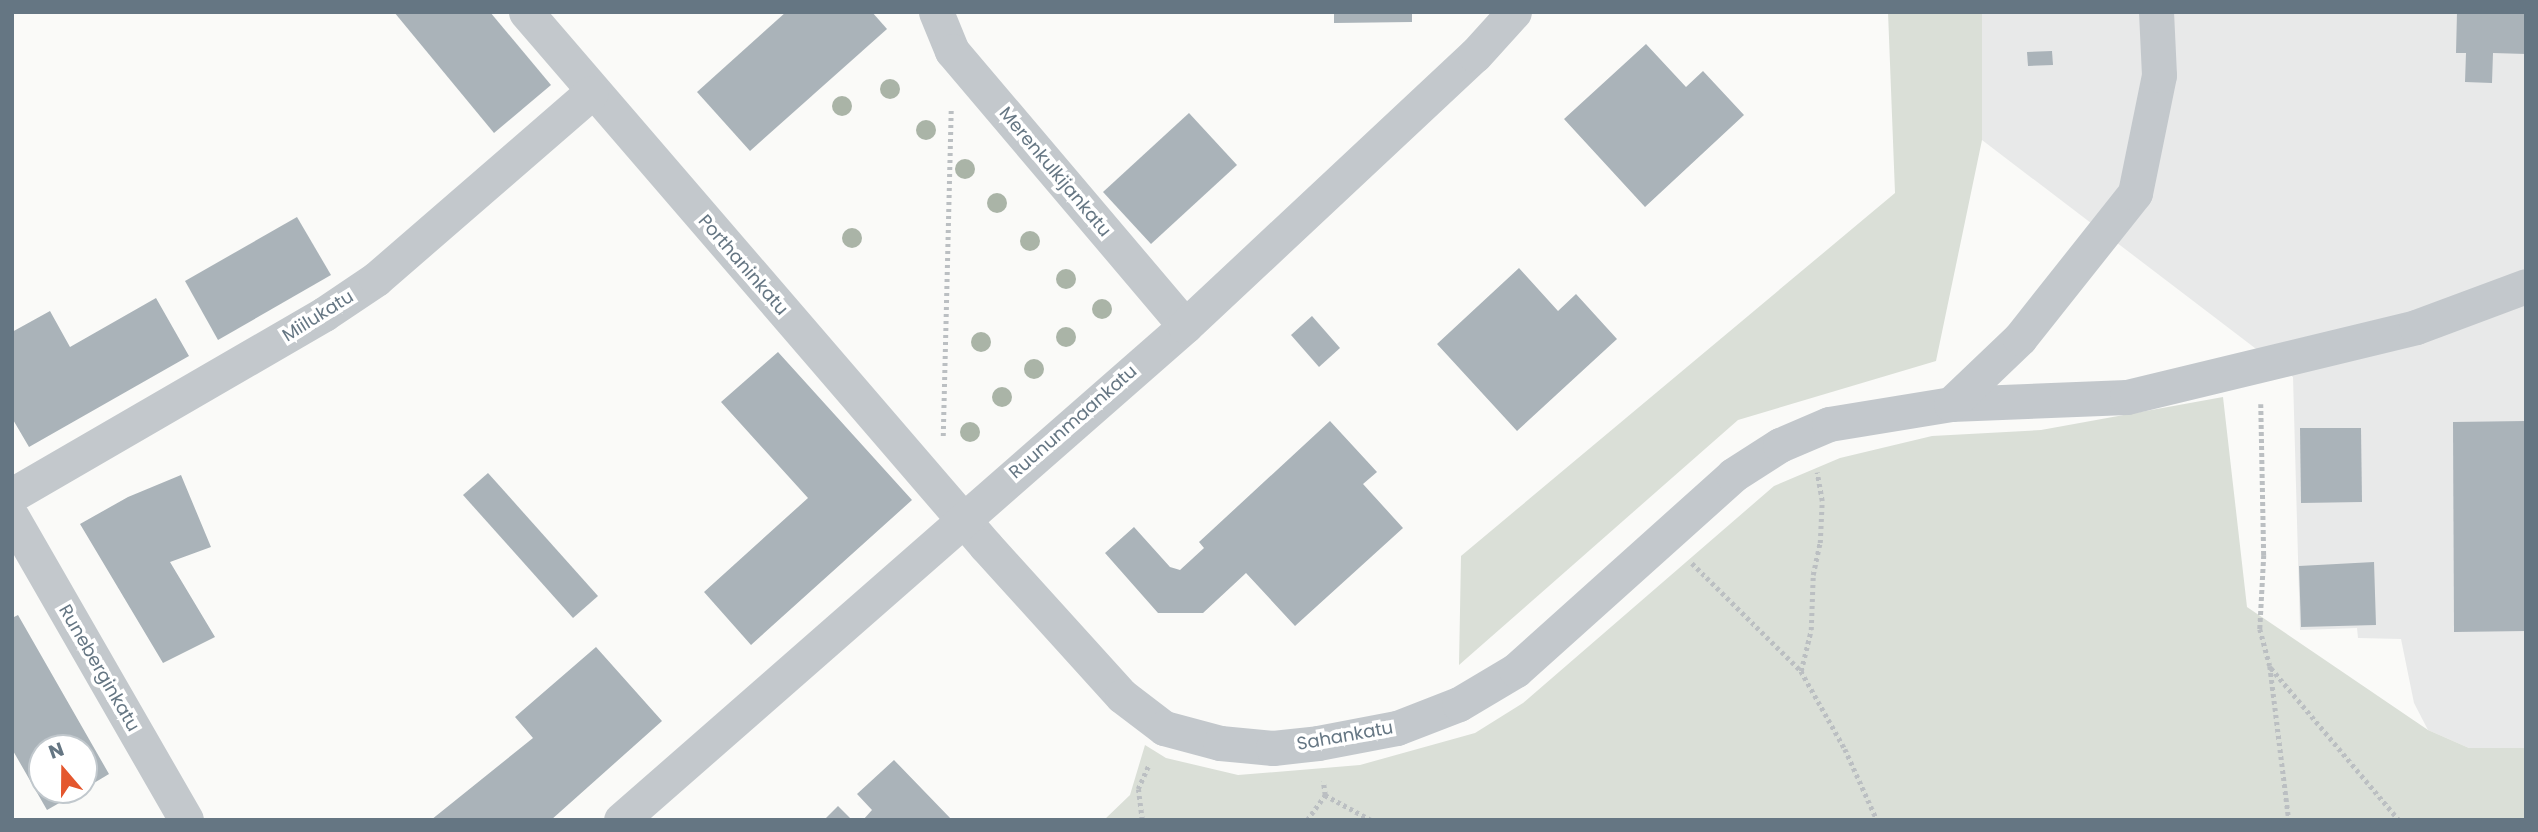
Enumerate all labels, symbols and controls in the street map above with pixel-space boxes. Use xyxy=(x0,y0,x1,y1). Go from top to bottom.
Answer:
street label: Merenkulkijankatu xyxy=(994,103,1116,241)
street label: Porthaninkatu xyxy=(694,210,792,320)
street label: Miilukatu xyxy=(278,286,358,346)
street label: Ruununmaankatu xyxy=(1005,361,1141,483)
street label: Runeberginkatu xyxy=(54,601,144,735)
street label: Sahankatu xyxy=(1295,717,1395,755)
north arrow xyxy=(28,734,98,804)
text: N xyxy=(45,736,68,766)

